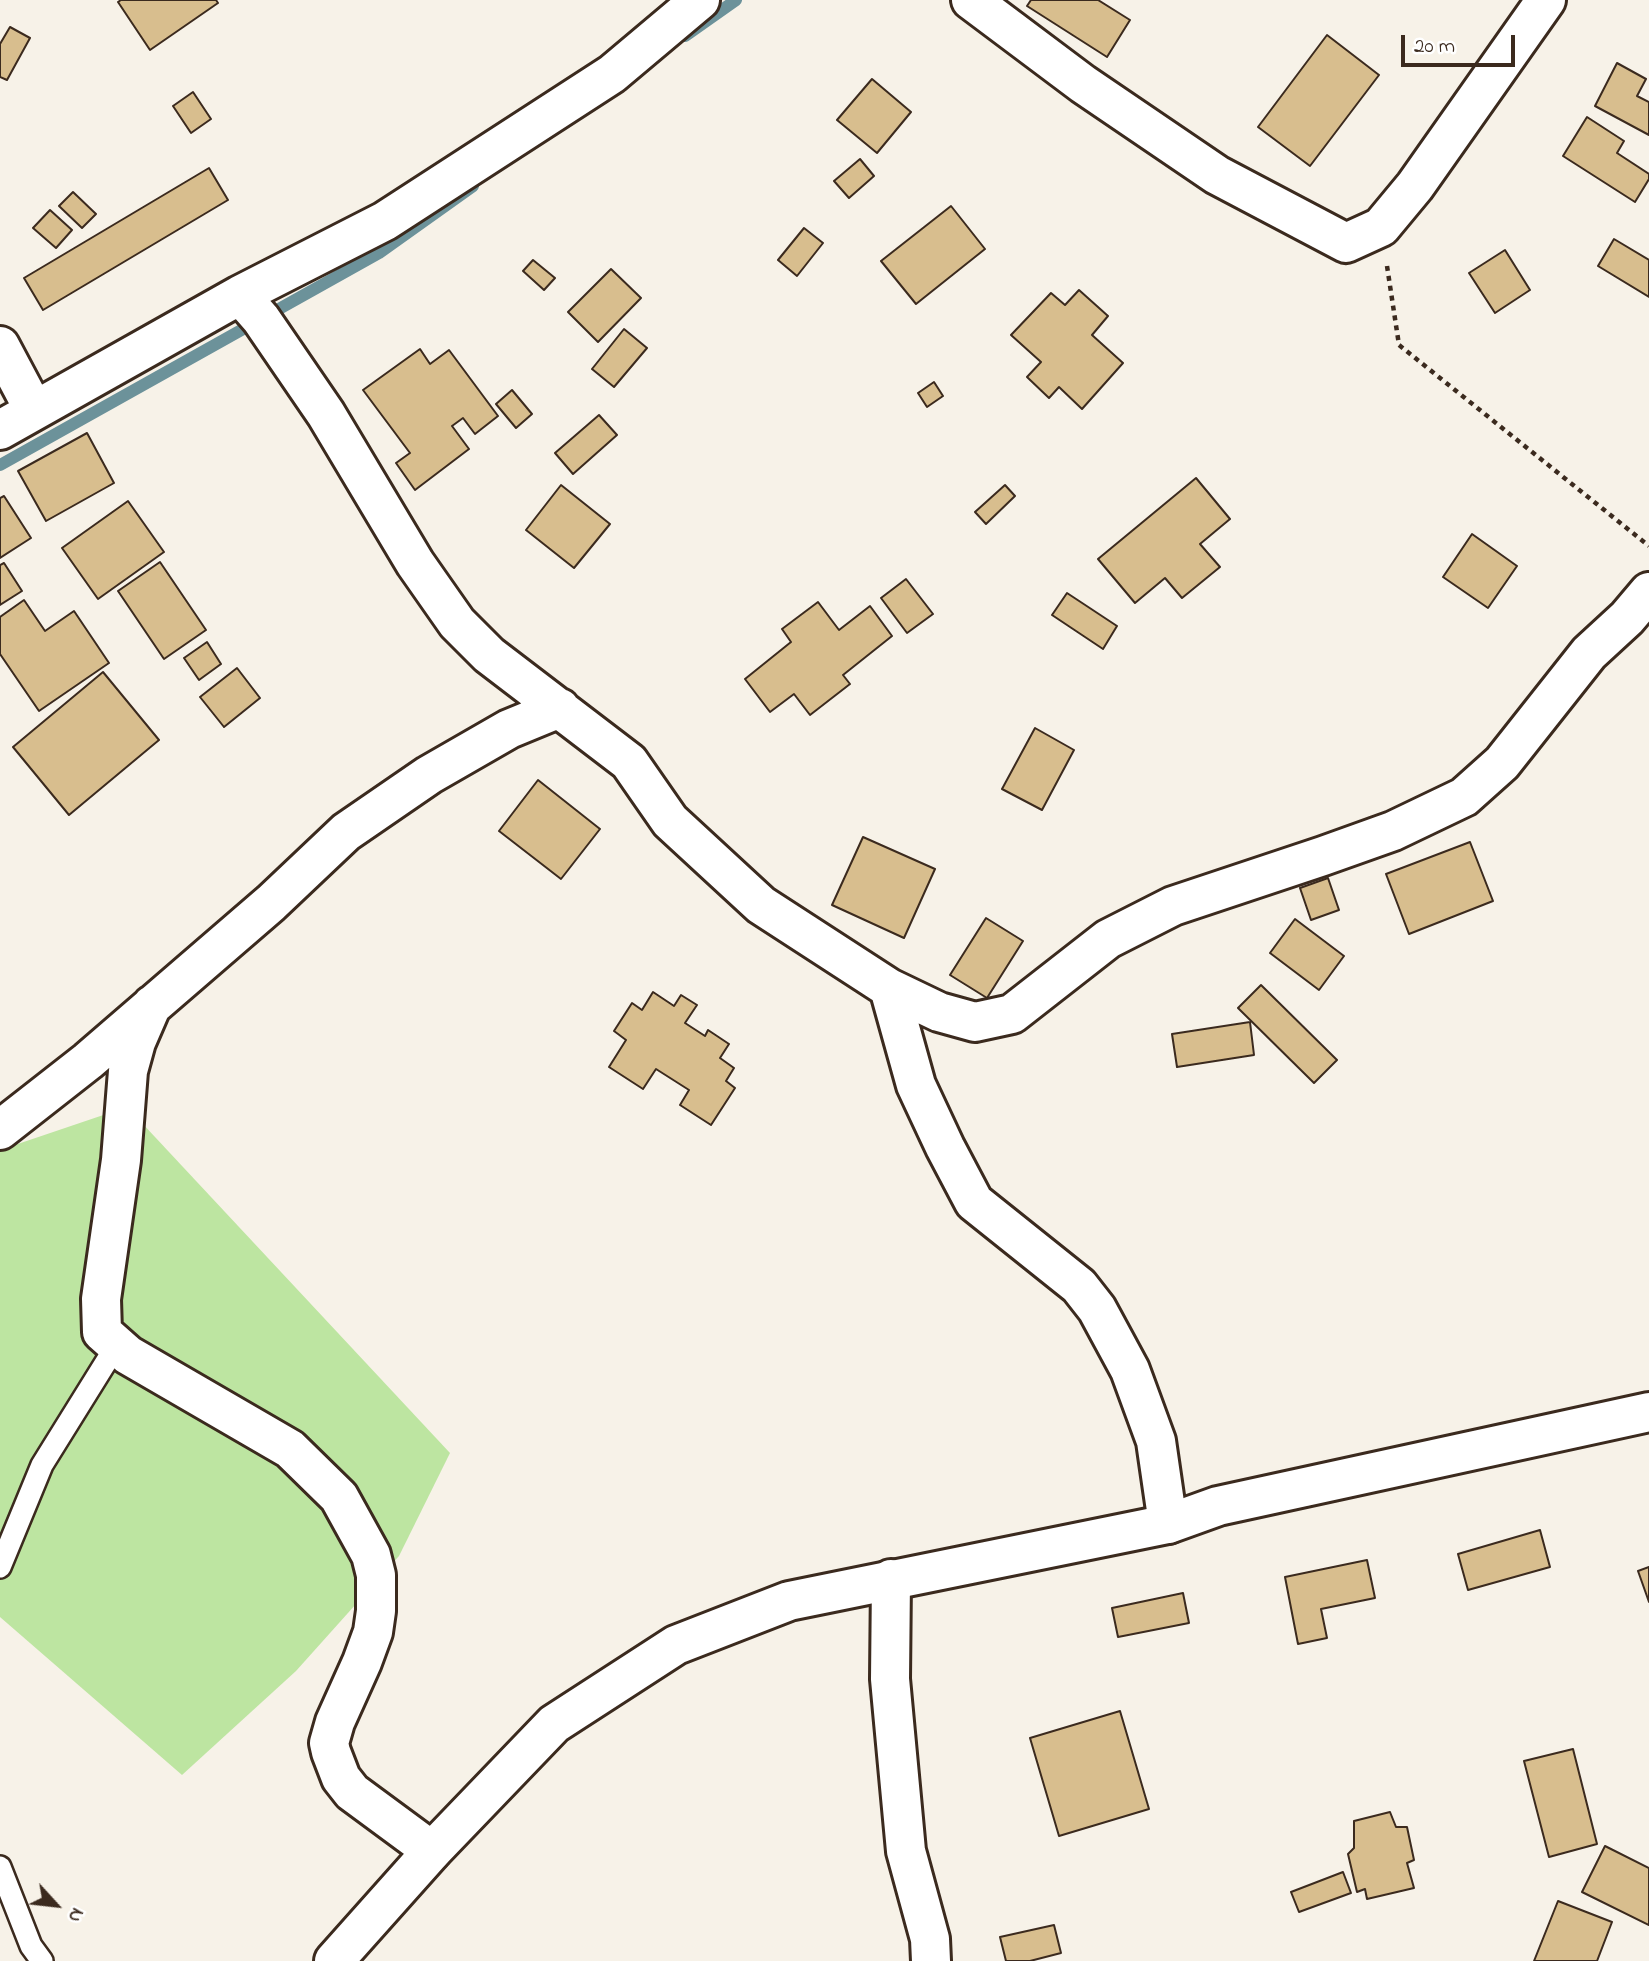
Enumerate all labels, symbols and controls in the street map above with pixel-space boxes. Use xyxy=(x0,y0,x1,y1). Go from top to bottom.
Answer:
scale bar xyxy=(1404,21,1518,65)
text: 20 m xyxy=(1414,32,1455,62)
north arrow xyxy=(21,1870,91,1940)
text: N xyxy=(60,1903,90,1927)

